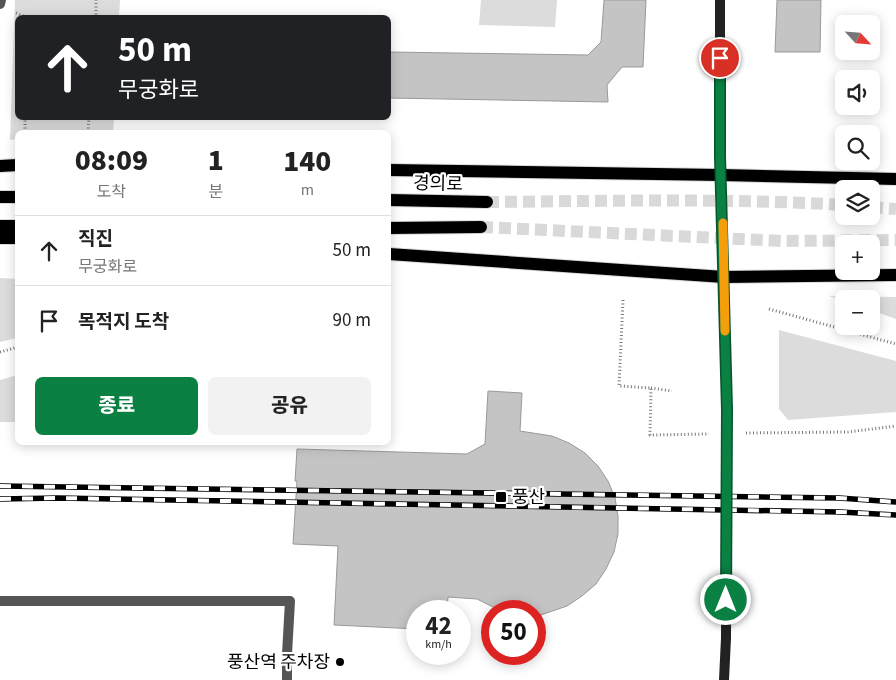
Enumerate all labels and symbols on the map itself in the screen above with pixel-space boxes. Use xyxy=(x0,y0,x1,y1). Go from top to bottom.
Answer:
north arrow xyxy=(835,15,880,60)
pin xyxy=(699,37,741,79)
street label: 경의로 xyxy=(413,171,463,197)
place label: 풍산 xyxy=(512,485,545,510)
marker: 풍산 xyxy=(494,490,508,504)
position arrow xyxy=(699,573,751,625)
speed limit sign: 50 xyxy=(481,600,546,665)
place label: 풍산역 주차장 xyxy=(227,650,330,675)
marker: 풍산역 주차장 xyxy=(334,656,346,668)

